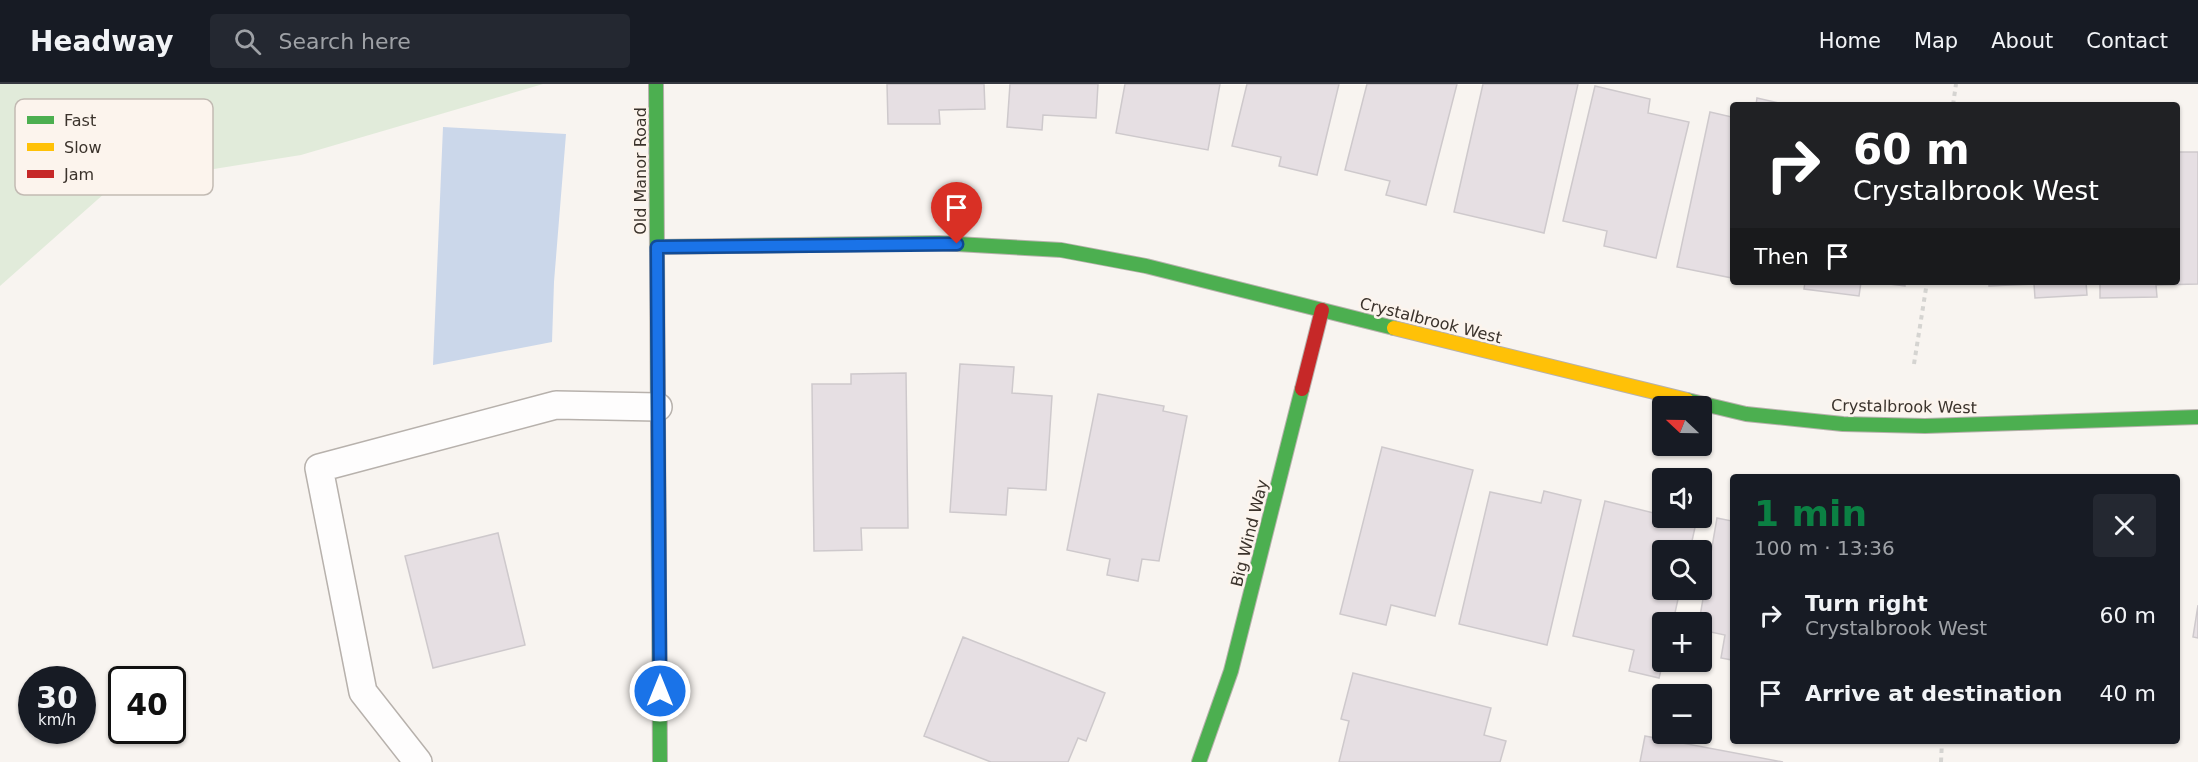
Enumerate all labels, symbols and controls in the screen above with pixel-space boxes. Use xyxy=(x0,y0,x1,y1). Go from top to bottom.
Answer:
search box xyxy=(210,14,630,68)
text: Headway xyxy=(30,25,174,58)
icon: search xyxy=(231,25,264,58)
text: Search here xyxy=(279,29,411,54)
text: Home xyxy=(1819,29,1881,53)
text: Map xyxy=(1914,29,1958,53)
text: About xyxy=(1991,29,2053,53)
text: Contact xyxy=(2086,29,2168,53)
legend xyxy=(15,99,213,195)
street label: Old Manor Road xyxy=(631,107,650,235)
text: Fast xyxy=(64,111,96,130)
text: 60 m xyxy=(1853,125,1970,174)
icon: right xyxy=(1754,126,1832,204)
text: Slow xyxy=(64,138,101,157)
text: Jam xyxy=(63,165,94,184)
text: Crystalbrook West xyxy=(1853,175,2099,206)
pin xyxy=(931,182,982,244)
icon: arrive xyxy=(940,191,973,224)
icon: arrive xyxy=(1821,240,1854,273)
text: Then xyxy=(1754,244,1809,269)
street label: Crystalbrook West xyxy=(1358,294,1504,347)
north arrow xyxy=(1652,396,1712,456)
map controls xyxy=(1652,396,1712,744)
street label: Crystalbrook West xyxy=(1831,396,1977,417)
button: sound xyxy=(1652,468,1712,528)
street label: Big Wind Way xyxy=(1227,477,1272,589)
text: 1 min xyxy=(1754,493,1867,534)
button: close xyxy=(2093,494,2156,557)
text: 100 m · 13:36 xyxy=(1754,536,1895,560)
button: search xyxy=(1652,540,1712,600)
text: Turn right xyxy=(1805,591,1928,616)
icon: right xyxy=(1754,599,1787,632)
text: 60 m xyxy=(2100,603,2156,628)
button: + xyxy=(1652,612,1712,672)
text: Crystalbrook West xyxy=(1805,616,1987,640)
position arrow xyxy=(628,659,692,723)
speed limit sign: 40 xyxy=(108,666,186,744)
icon: arrive xyxy=(1754,677,1787,710)
text: 30 xyxy=(36,680,78,715)
text: Arrive at destination xyxy=(1805,681,2062,706)
text: 40 m xyxy=(2100,681,2156,706)
button: − xyxy=(1652,684,1712,744)
text: km/h xyxy=(38,711,76,729)

